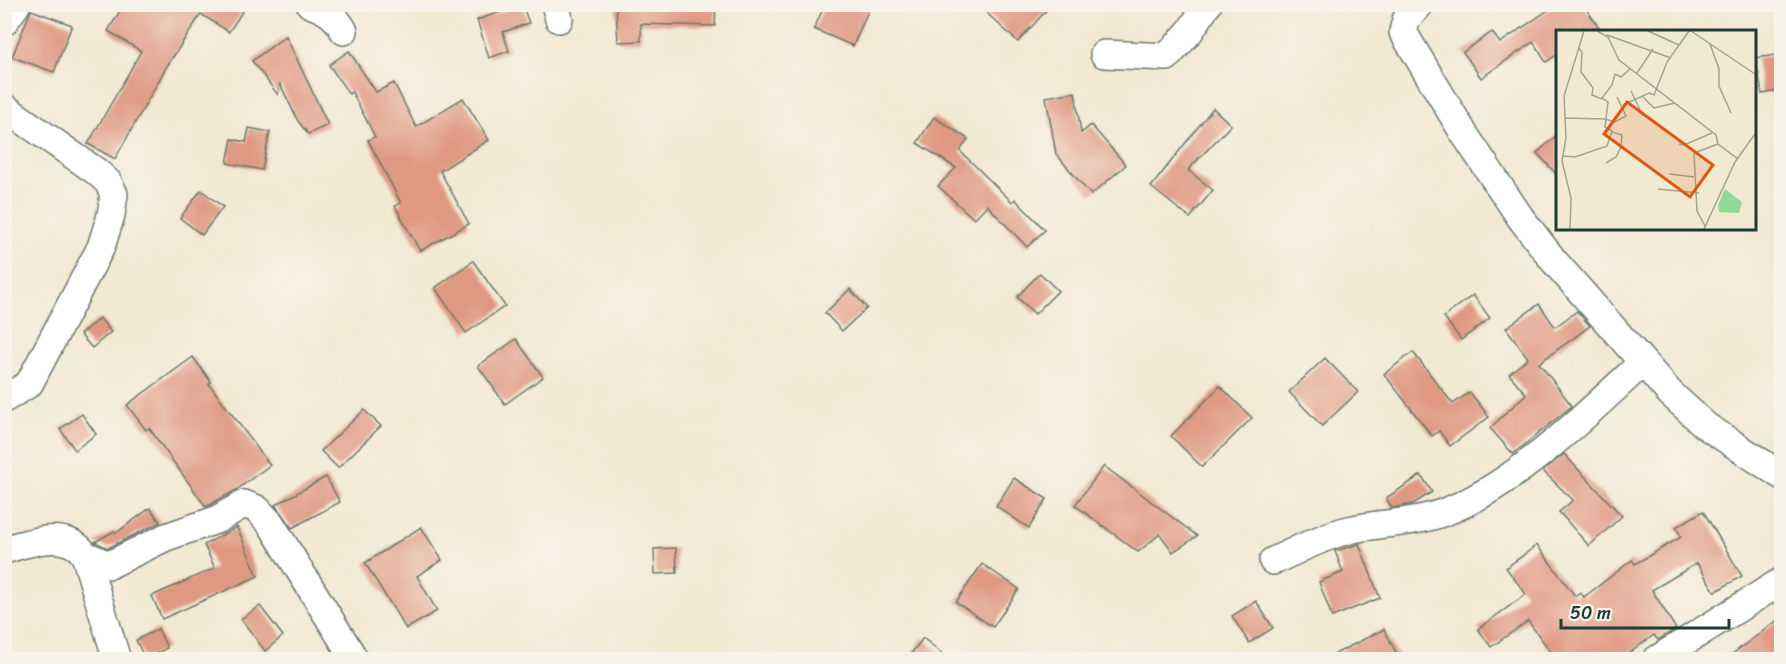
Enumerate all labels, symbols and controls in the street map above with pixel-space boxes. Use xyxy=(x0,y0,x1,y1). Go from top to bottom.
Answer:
inset map xyxy=(1556,30,1756,230)
scale bar xyxy=(1561,592,1729,630)
text: 50 m xyxy=(1570,597,1611,629)

